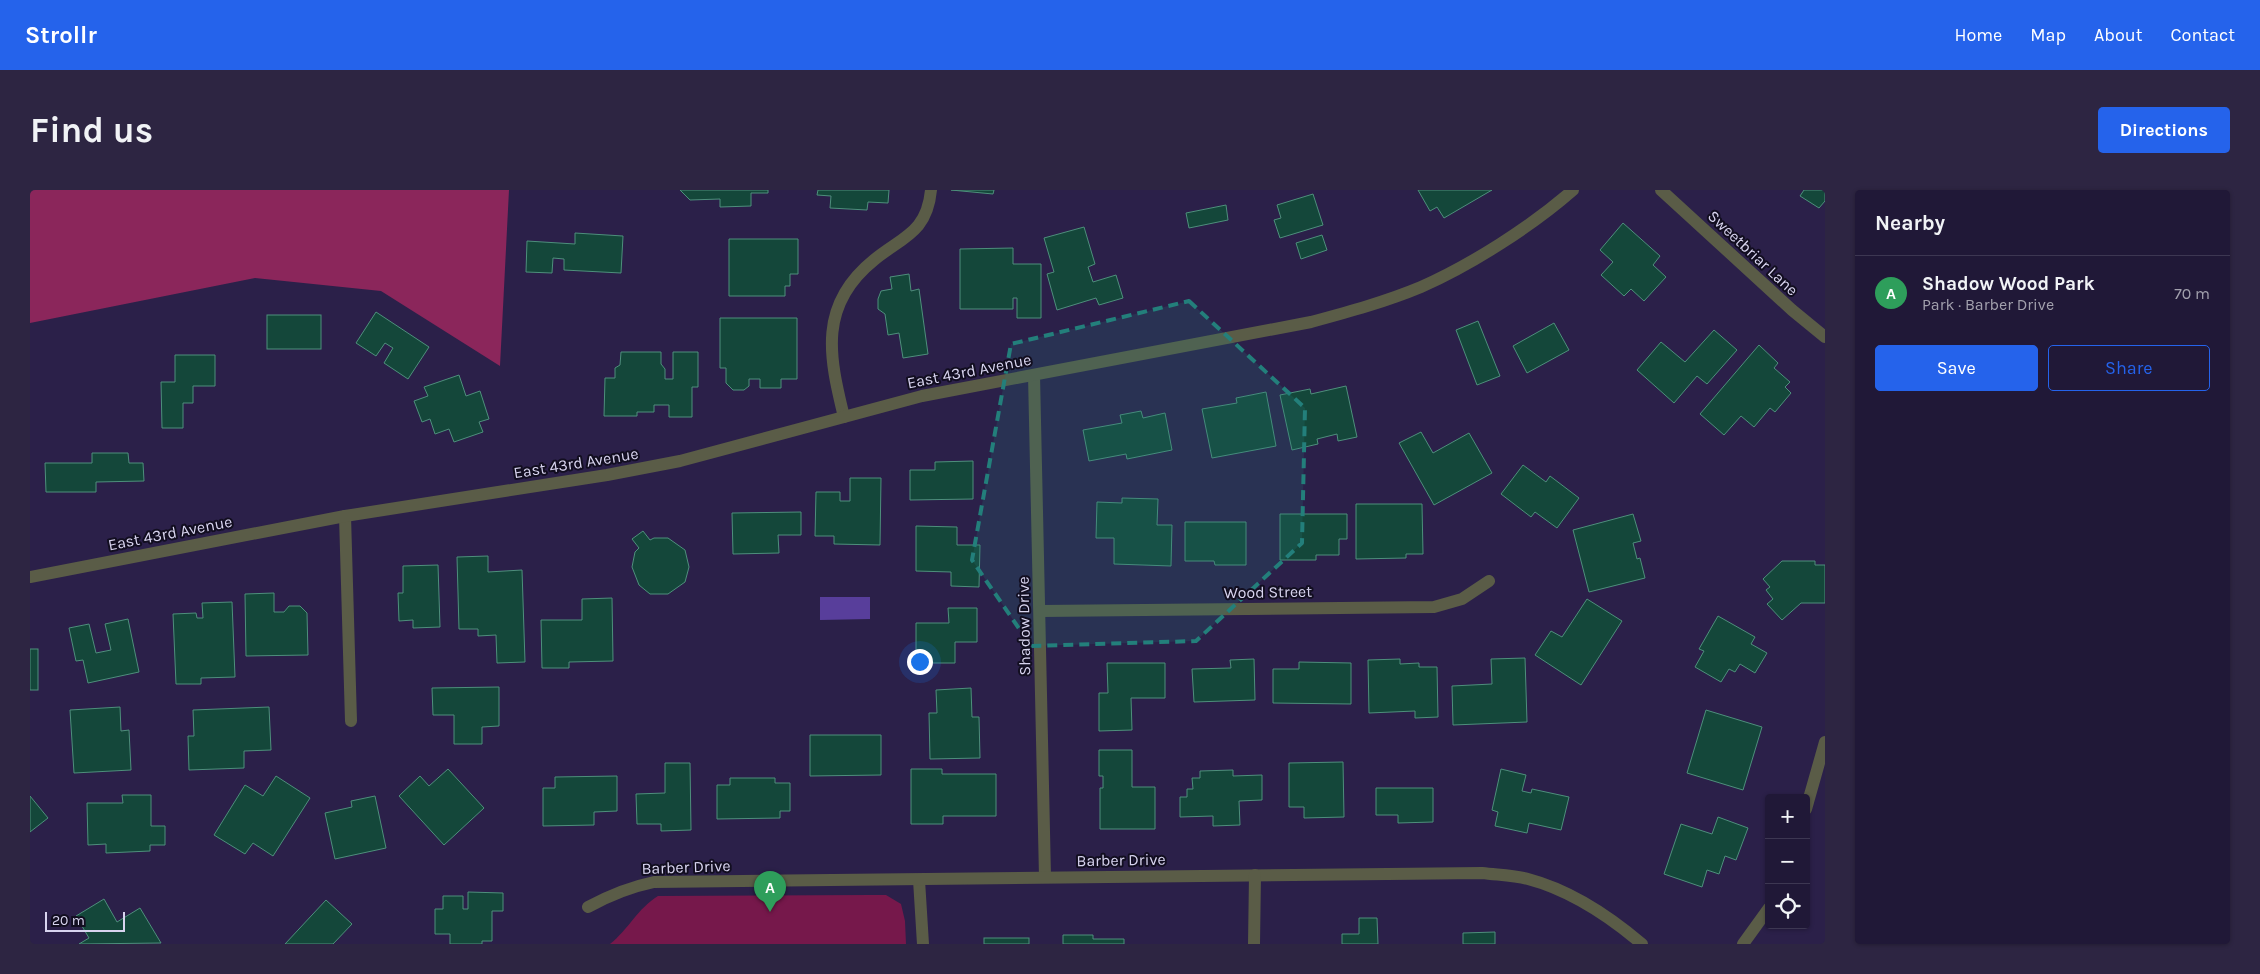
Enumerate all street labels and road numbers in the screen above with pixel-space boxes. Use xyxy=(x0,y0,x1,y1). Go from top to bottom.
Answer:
street label: Sweetbriar Lane xyxy=(1704,206,1802,300)
street label: East 43rd Avenue xyxy=(905,350,1033,392)
street label: East 43rd Avenue xyxy=(512,444,640,482)
street label: East 43rd Avenue xyxy=(106,512,234,554)
street label: Shadow Drive xyxy=(1014,576,1034,676)
street label: Wood Street xyxy=(1224,582,1312,602)
street label: Barber Drive xyxy=(1076,850,1166,870)
street label: Barber Drive xyxy=(641,856,731,878)

